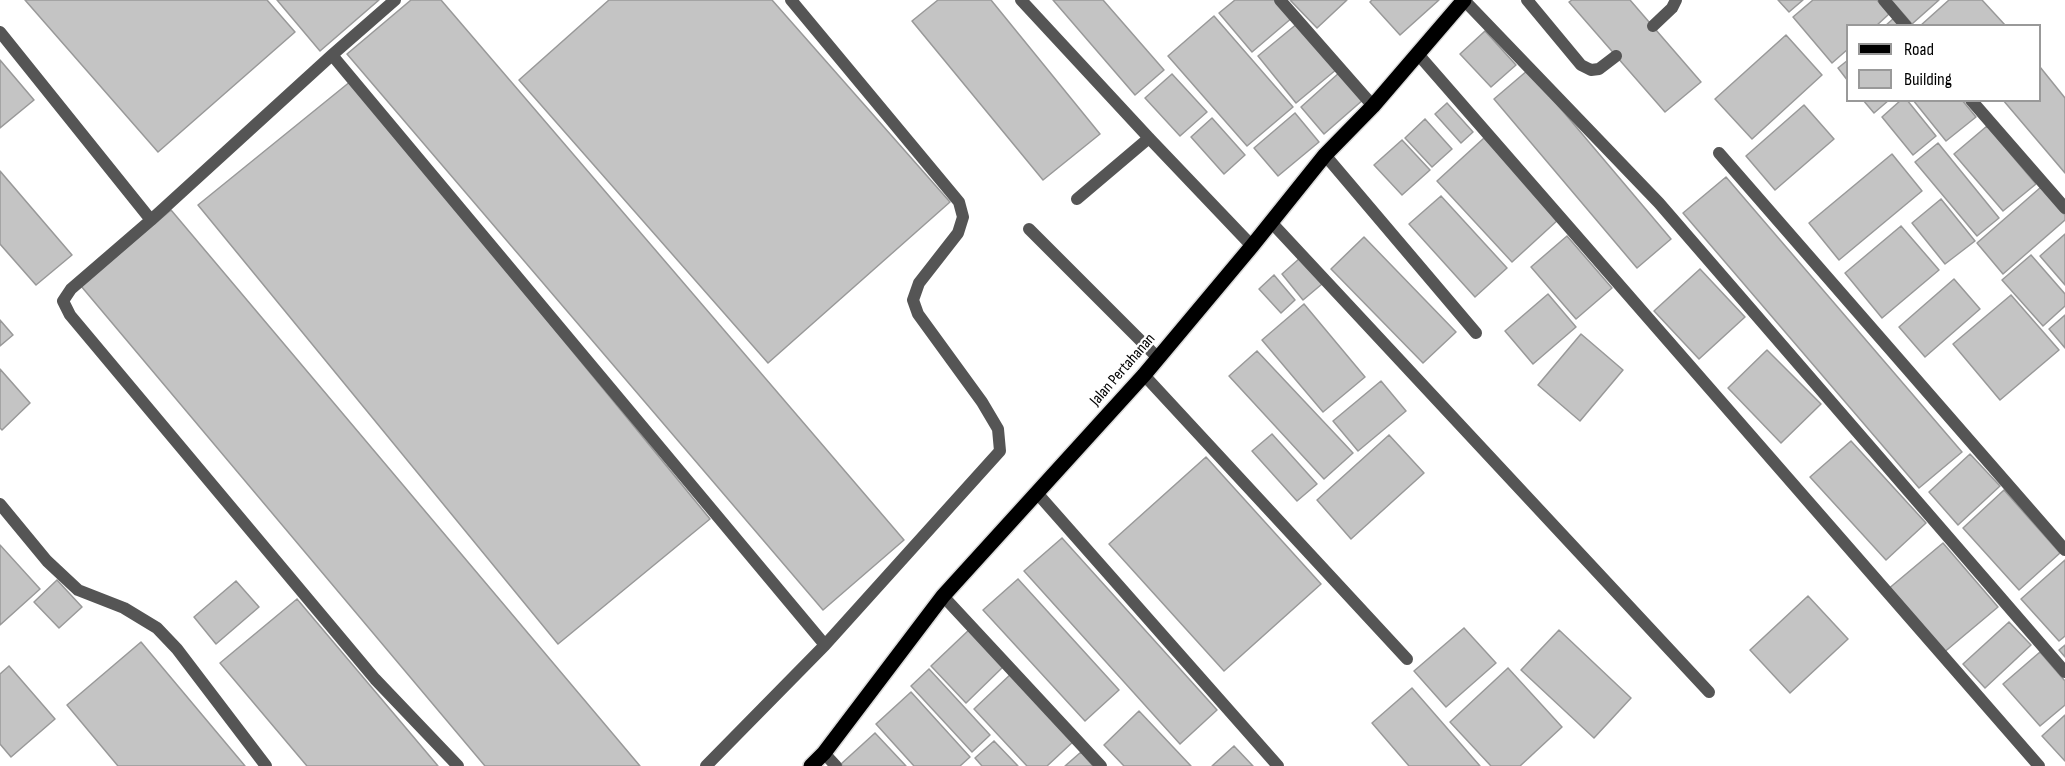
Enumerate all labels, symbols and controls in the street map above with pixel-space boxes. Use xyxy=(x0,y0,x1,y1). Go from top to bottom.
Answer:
legend xyxy=(1846,24,2041,102)
text: Road xyxy=(1904,39,1934,60)
text: Building xyxy=(1904,69,1952,90)
street label: Jalan Pertahanan xyxy=(1086,330,1160,410)

